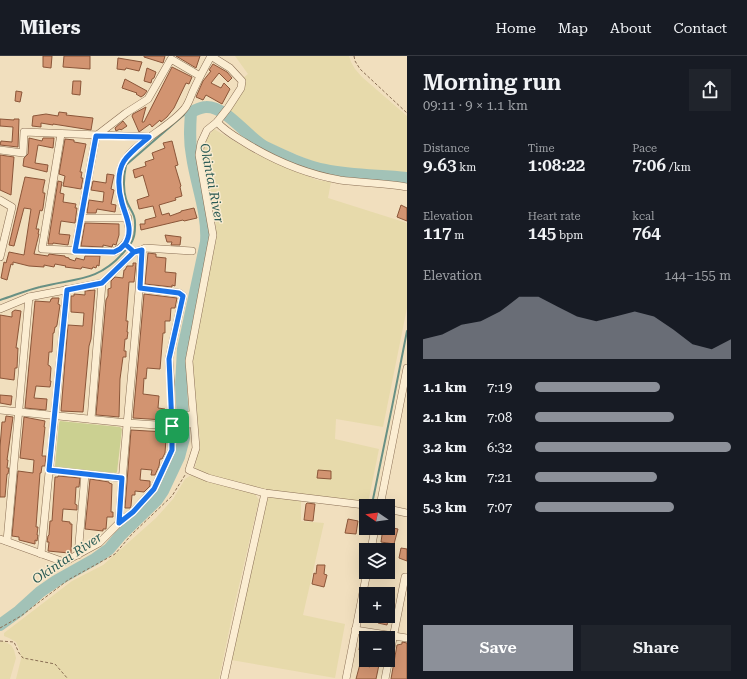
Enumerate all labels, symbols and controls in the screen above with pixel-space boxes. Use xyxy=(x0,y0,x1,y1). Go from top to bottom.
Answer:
text: Milers xyxy=(20,16,81,39)
text: Home xyxy=(495,20,536,36)
text: Map xyxy=(558,20,588,36)
text: About xyxy=(610,20,652,36)
text: Contact xyxy=(674,20,727,36)
button: share xyxy=(689,69,731,111)
text: Morning run xyxy=(423,70,561,95)
text: 09:11 · 9 × 1.1 km xyxy=(423,98,528,113)
water label: Okintai River xyxy=(197,142,227,225)
text: Distance xyxy=(423,142,470,155)
text: Time xyxy=(528,142,555,155)
text: Pace xyxy=(632,142,657,155)
text: 9.63 xyxy=(423,155,457,175)
text: 1:08:22 xyxy=(528,155,585,175)
text: 7:06 xyxy=(632,155,666,175)
text: km xyxy=(457,161,476,174)
text: /km xyxy=(666,161,691,174)
text: Elevation xyxy=(423,210,473,223)
text: Heart rate xyxy=(528,210,581,223)
text: kcal xyxy=(632,210,654,223)
text: 117 xyxy=(423,223,452,243)
text: 145 xyxy=(528,223,556,243)
text: 764 xyxy=(632,223,661,243)
text: m xyxy=(452,229,464,242)
text: bpm xyxy=(556,229,583,242)
text: Elevation xyxy=(423,268,482,283)
text: 144–155 m xyxy=(664,268,731,283)
text: 1.1 km xyxy=(423,380,466,395)
text: 7:19 xyxy=(487,380,512,395)
pin xyxy=(155,409,189,443)
text: 2.1 km xyxy=(423,410,466,425)
text: 7:08 xyxy=(487,410,512,425)
icon: arrive xyxy=(161,415,183,437)
text: 3.2 km xyxy=(423,440,466,455)
text: 6:32 xyxy=(487,440,512,455)
text: 4.3 km xyxy=(423,470,466,485)
text: 7:21 xyxy=(487,470,512,485)
north arrow xyxy=(359,499,395,535)
map controls xyxy=(359,499,395,667)
text: 5.3 km xyxy=(423,500,466,515)
text: 7:07 xyxy=(487,500,512,515)
water label: Okintai River xyxy=(29,529,105,587)
button: layers xyxy=(359,543,395,579)
button: + xyxy=(359,587,395,623)
button: Save xyxy=(423,625,573,671)
button: Share xyxy=(581,625,731,671)
button: − xyxy=(359,631,395,667)

